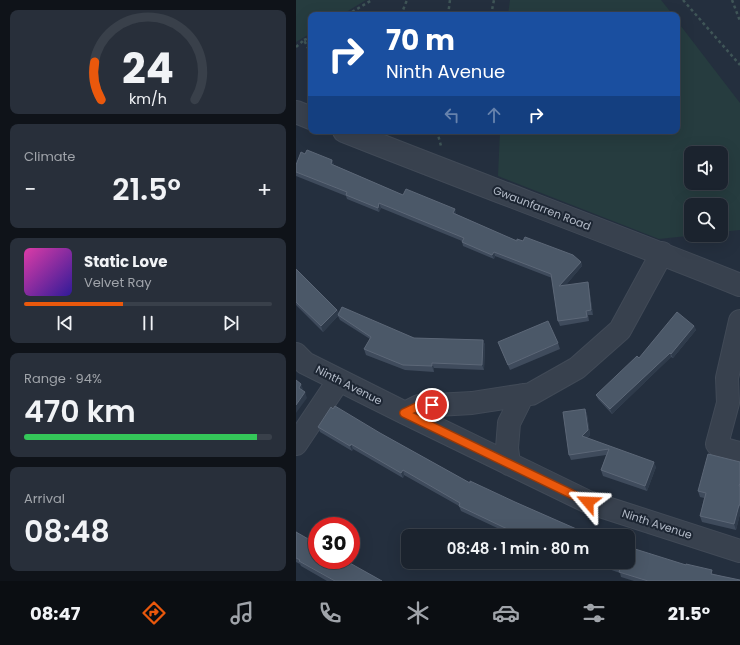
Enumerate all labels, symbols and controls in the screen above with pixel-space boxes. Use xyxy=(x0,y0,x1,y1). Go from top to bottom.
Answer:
text: 70 m xyxy=(386,21,455,60)
icon: right xyxy=(320,28,372,80)
text: 24 xyxy=(122,39,174,98)
text: Ninth Avenue xyxy=(386,59,505,84)
text: km/h xyxy=(129,89,167,109)
icon: left xyxy=(441,104,463,126)
icon: ahead xyxy=(483,104,505,126)
icon: right xyxy=(525,104,547,126)
map controls xyxy=(684,146,728,242)
button: sound xyxy=(684,146,728,190)
text: Climate xyxy=(24,147,75,166)
text: 21.5° xyxy=(112,168,181,211)
text: − xyxy=(24,174,36,205)
text: + xyxy=(257,174,272,205)
street label: Gwaunfarren Road xyxy=(491,182,593,234)
button: search xyxy=(684,198,728,242)
text: Static Love xyxy=(84,251,168,272)
text: Velvet Ray xyxy=(84,273,152,292)
icon: previous xyxy=(54,312,76,334)
icon: pause xyxy=(137,312,159,334)
icon: next xyxy=(220,312,242,334)
street label: Ninth Avenue xyxy=(313,361,385,409)
text: Range · 94% xyxy=(24,369,102,388)
pin xyxy=(415,388,449,422)
text: 470 km xyxy=(24,390,136,433)
icon: arrive xyxy=(421,394,443,416)
position arrow xyxy=(567,481,609,523)
text: Arrival xyxy=(24,489,65,508)
street label: Ninth Avenue xyxy=(620,505,694,543)
text: 08:48 xyxy=(24,510,110,553)
speed limit sign: 30 xyxy=(308,517,360,569)
text: 08:48 · 1 min · 80 m xyxy=(447,538,589,559)
icon: directions xyxy=(140,599,168,627)
icon: music xyxy=(228,599,256,627)
icon: phone xyxy=(316,599,344,627)
icon: climate xyxy=(404,599,432,627)
icon: car xyxy=(492,599,520,627)
icon: filters xyxy=(580,599,608,627)
text: 08:47 xyxy=(30,601,80,626)
text: 21.5° xyxy=(668,601,710,626)

